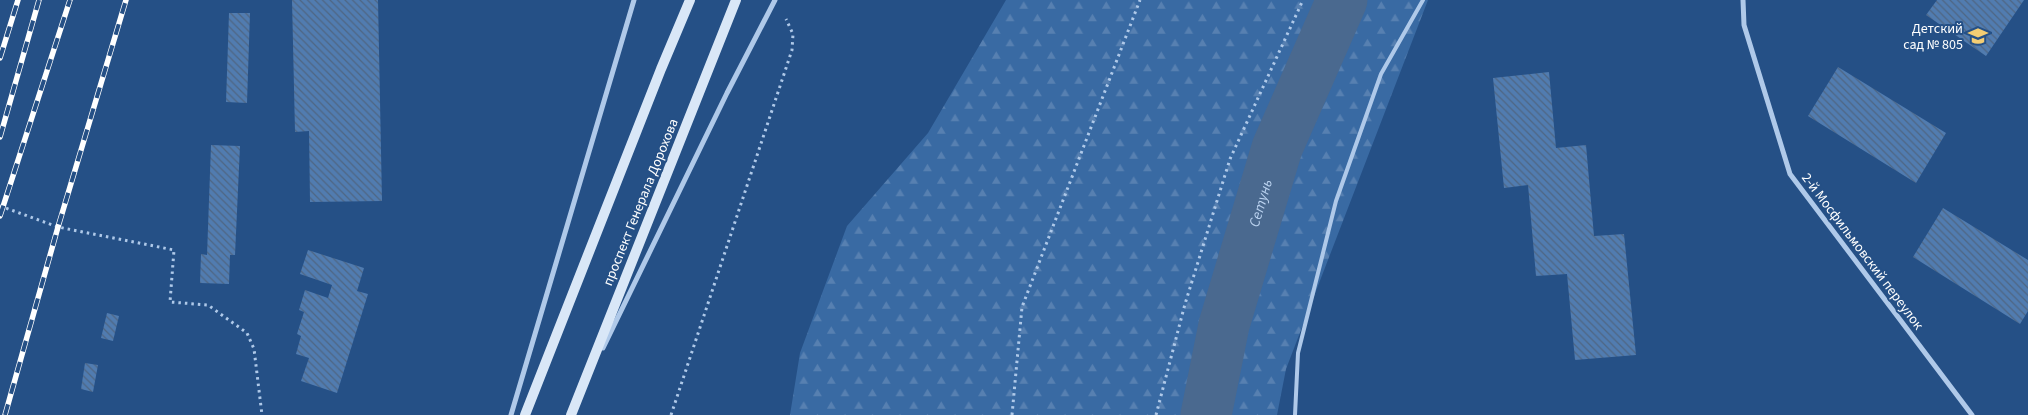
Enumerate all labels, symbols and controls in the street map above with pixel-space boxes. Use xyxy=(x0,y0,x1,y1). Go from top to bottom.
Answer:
place label: Детский сад № 805 xyxy=(1903,19,1963,55)
school or university icon: Детский сад № 805 xyxy=(1967,25,1989,47)
street label: проспект Генерала Дорохова xyxy=(598,116,684,289)
street label: 2-й Мосфильмовский переулок xyxy=(1797,169,1928,334)
water label: Сетунь xyxy=(1244,177,1278,230)

